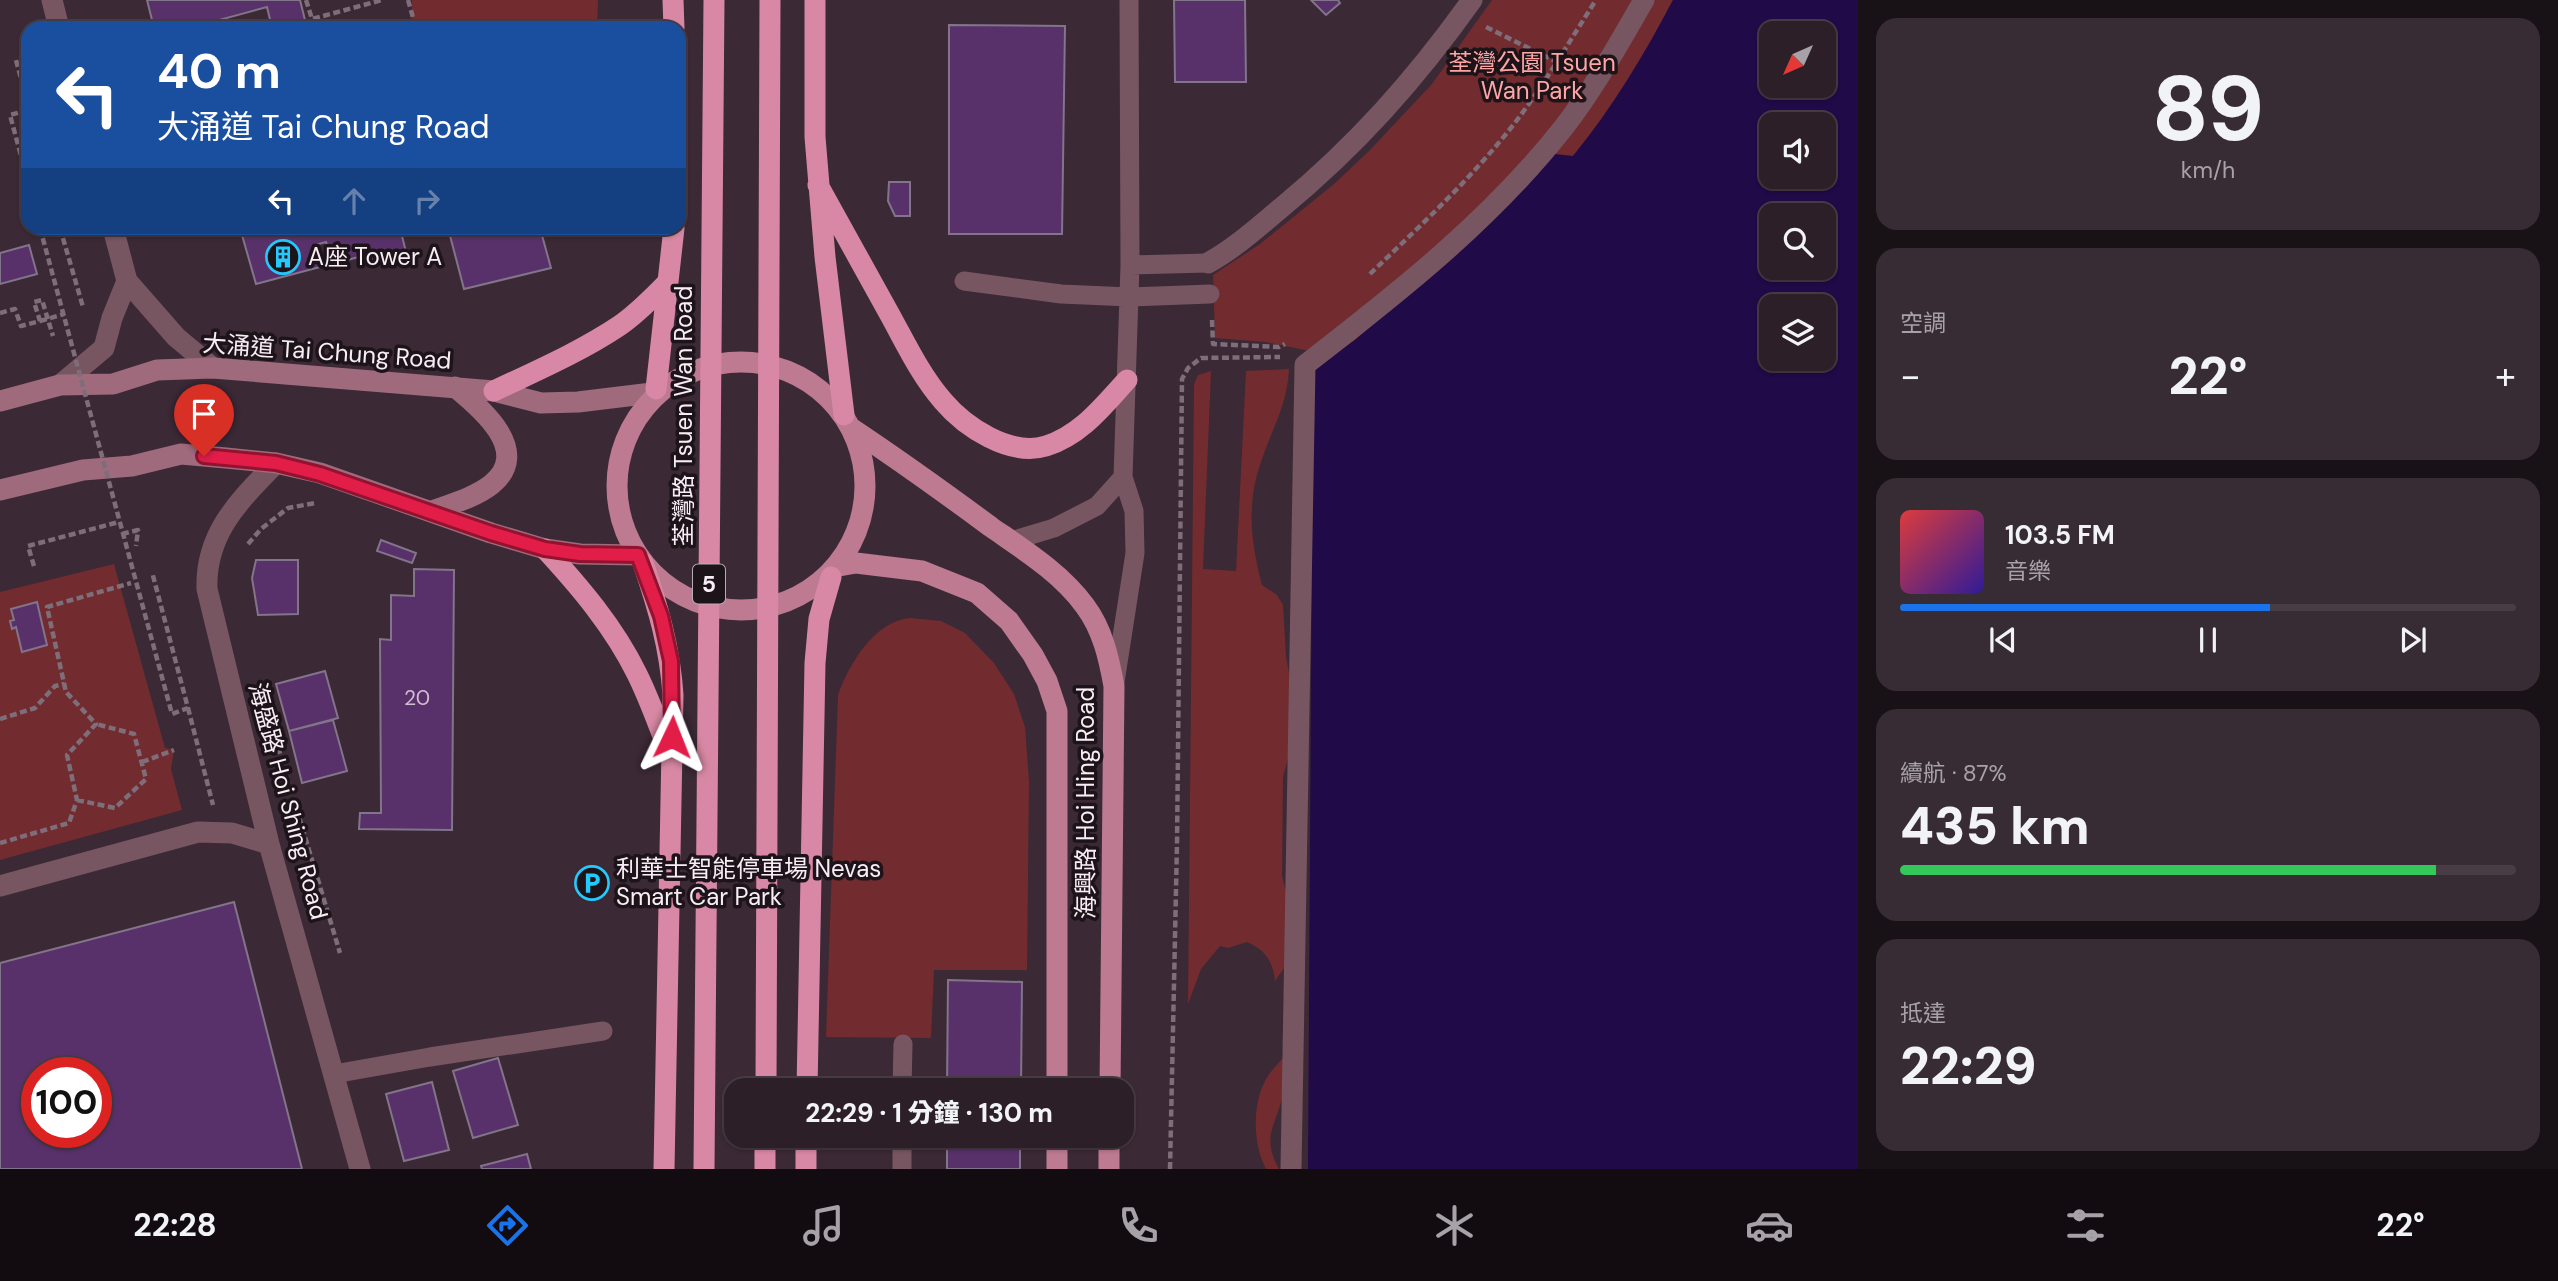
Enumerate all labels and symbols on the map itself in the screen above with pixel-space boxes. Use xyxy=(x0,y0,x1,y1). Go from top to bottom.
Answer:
north arrow xyxy=(1759,21,1836,98)
park label: 荃灣公園 Tsuen Wan Park xyxy=(1448,47,1616,106)
building icon: A座 Tower A xyxy=(264,238,302,276)
place label: A座 Tower A xyxy=(308,241,442,272)
street label: 荃灣路 Tsuen Wan Road xyxy=(668,286,699,546)
street label: 大涌道 Tai Chung Road xyxy=(202,327,453,376)
pin xyxy=(174,384,234,456)
road number: 5 xyxy=(693,564,725,604)
street label: 海盛路 Hoi Shing Road xyxy=(242,679,335,923)
house number: 20 xyxy=(404,684,430,712)
street label: 海興路 Hoi Hing Road xyxy=(1070,687,1101,919)
position arrow xyxy=(635,700,709,774)
place label: 利華士智能停車場 Nevas Smart Car Park xyxy=(616,853,881,912)
parking icon: 利華士智能停車場 Nevas Smart Car Park xyxy=(573,864,611,902)
speed limit sign: 100 xyxy=(21,1057,112,1148)

